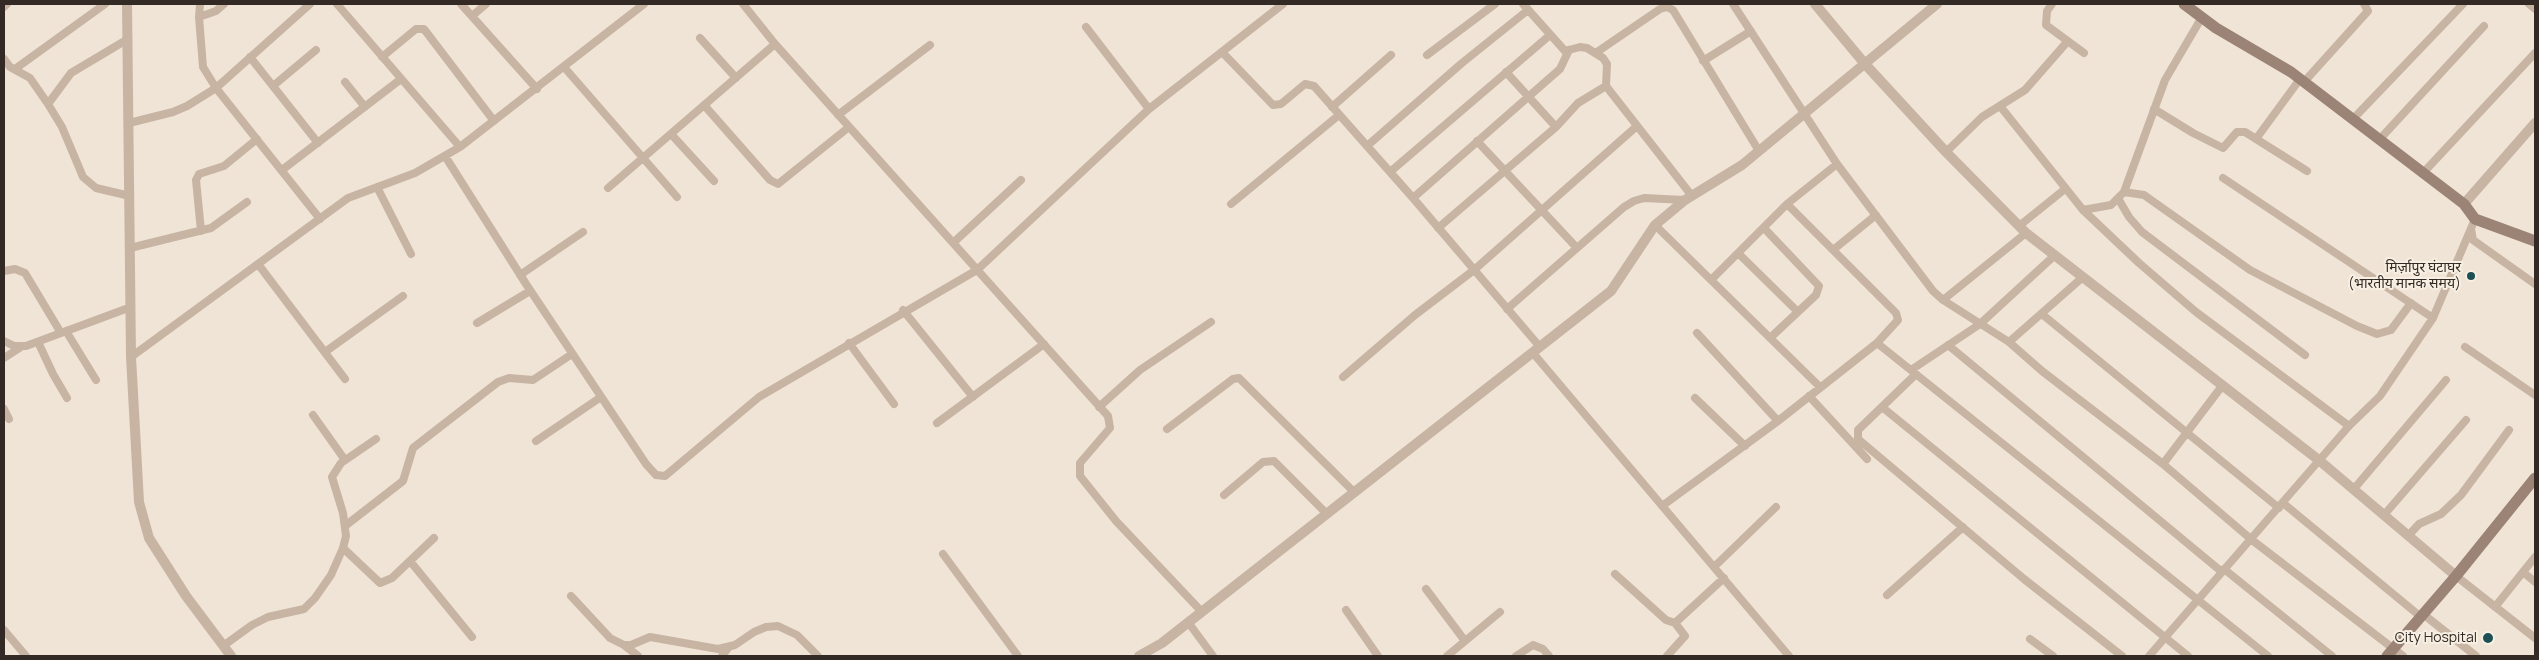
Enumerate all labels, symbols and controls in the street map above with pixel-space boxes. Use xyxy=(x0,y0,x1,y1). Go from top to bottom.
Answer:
place label: मिर्ज़ापुर घंटाघर (भारतीय मानक समय) xyxy=(2348,260,2461,292)
marker: मिर्ज़ापुर घंटाघर (भारतीय मानक समय) xyxy=(2465,270,2477,282)
place label: City Hospital xyxy=(2395,630,2477,646)
marker: City Hospital xyxy=(2481,631,2495,645)

